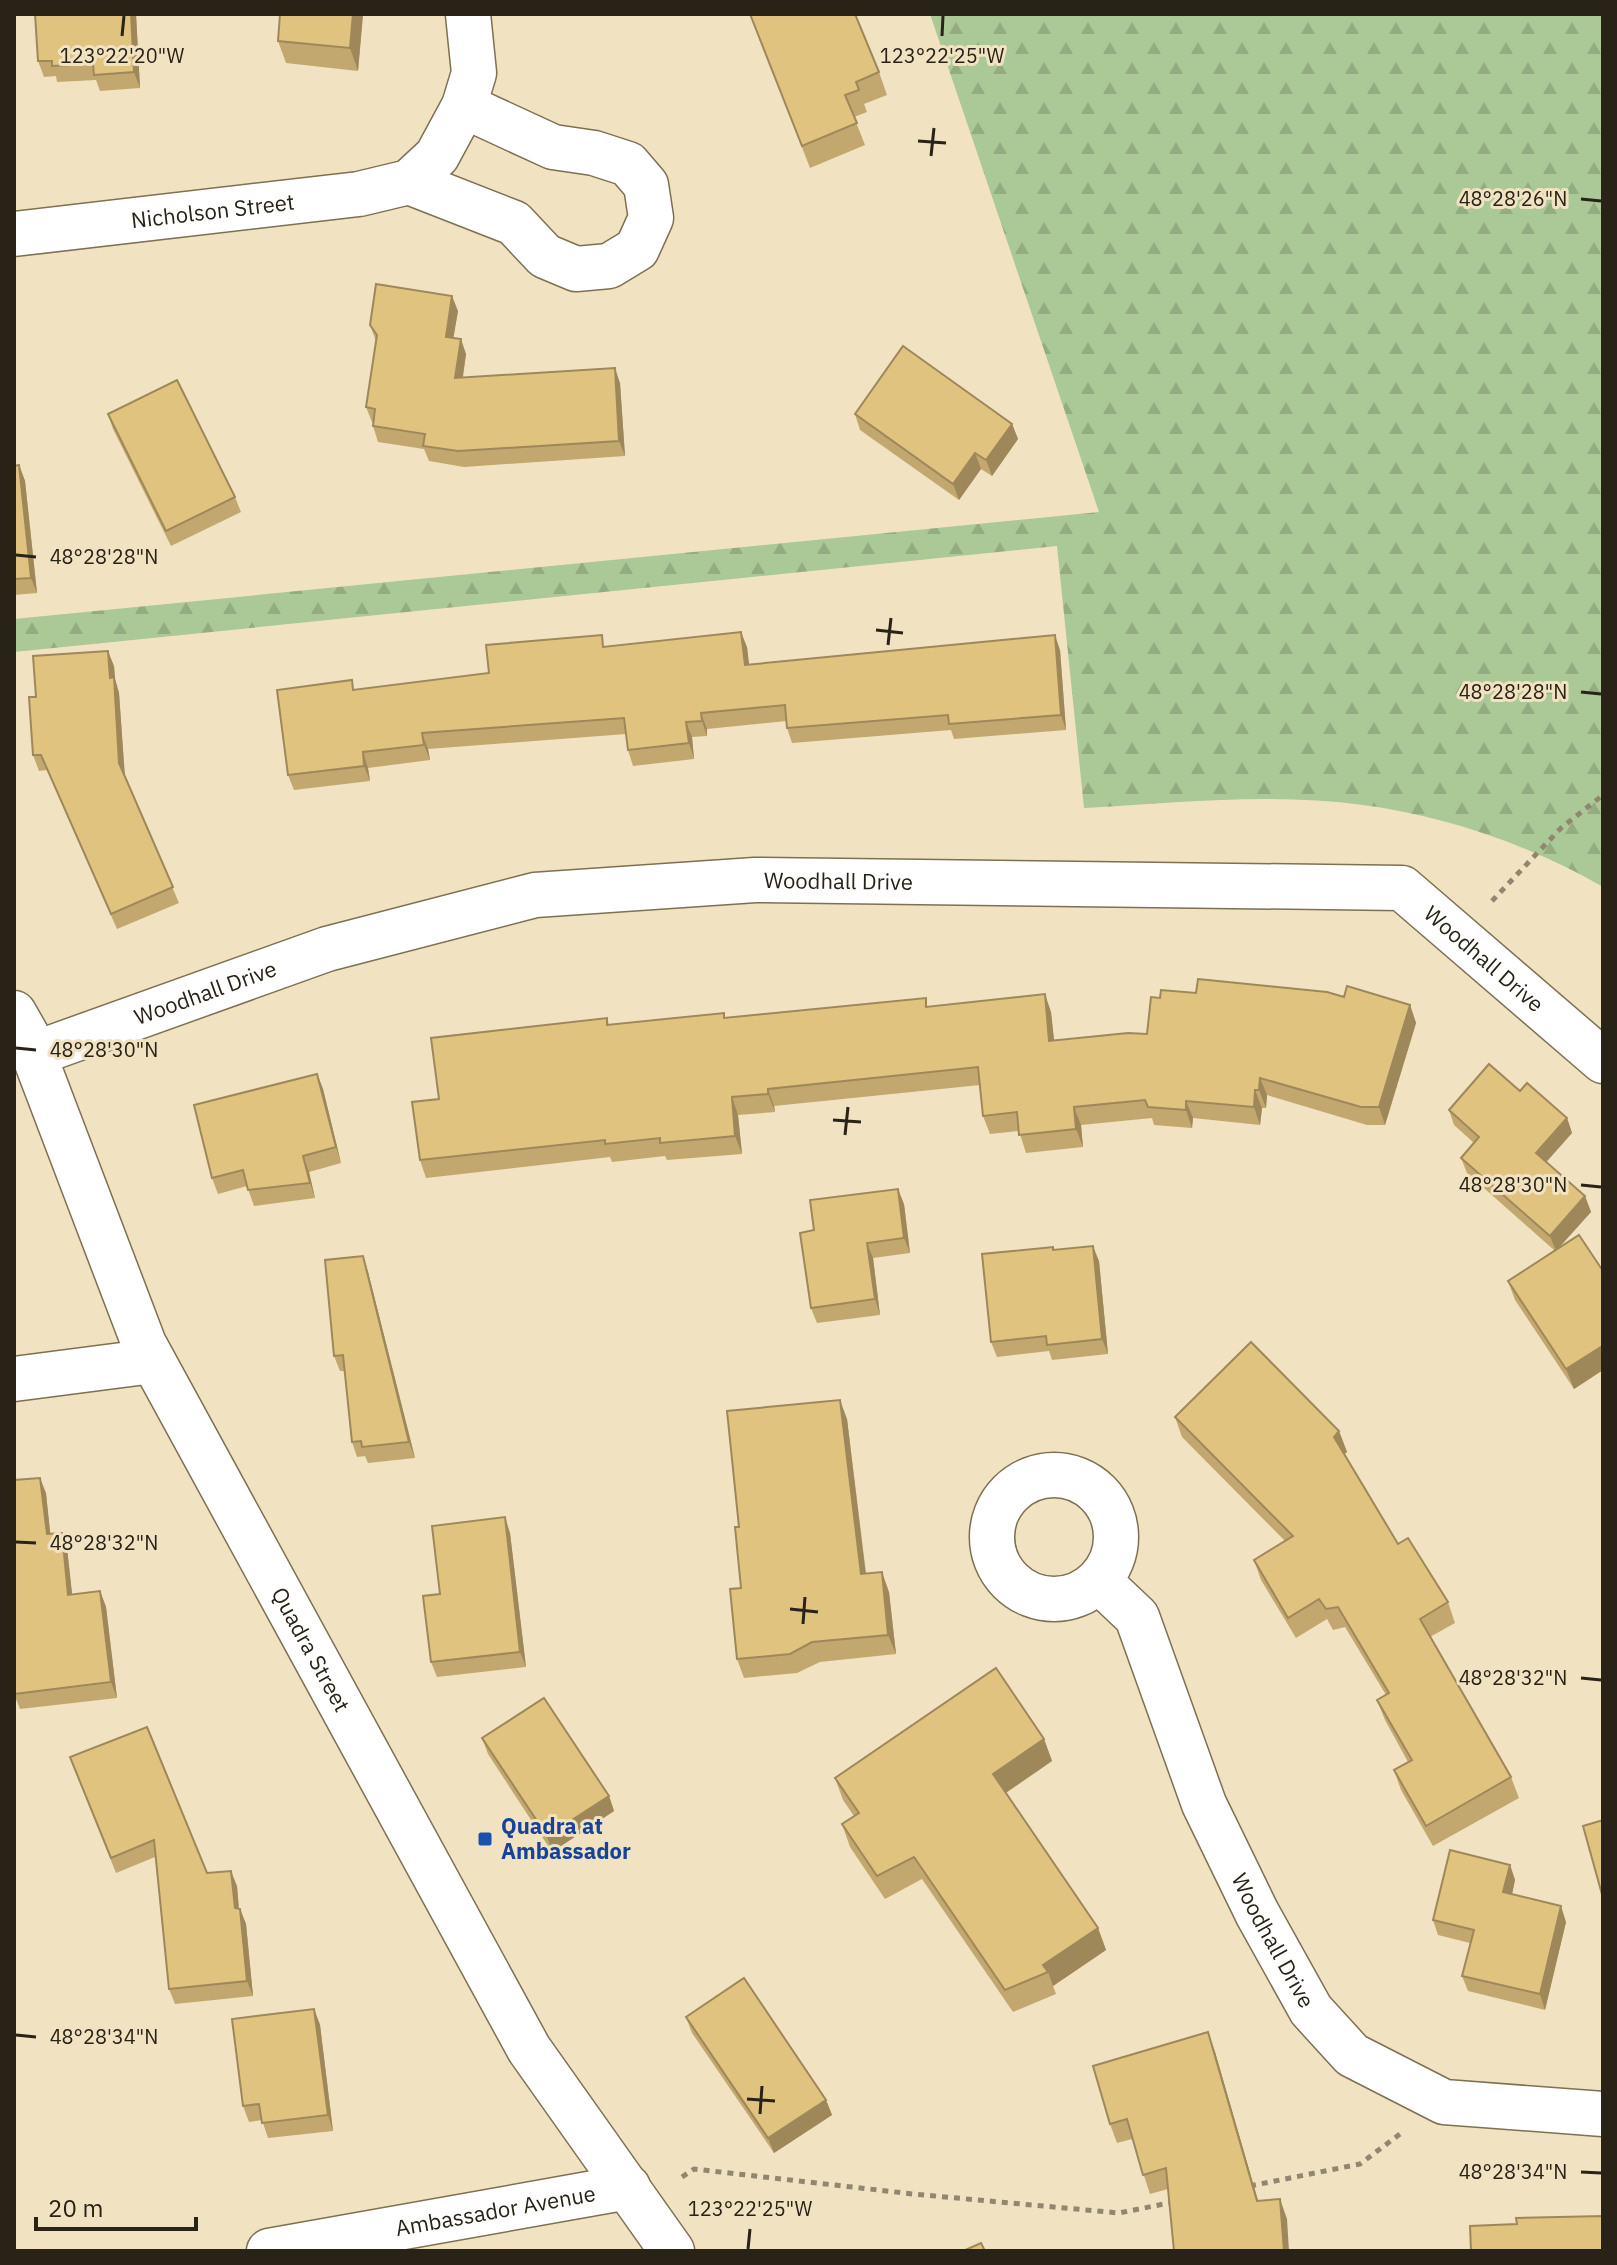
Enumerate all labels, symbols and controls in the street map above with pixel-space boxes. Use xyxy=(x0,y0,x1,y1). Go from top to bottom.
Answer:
text: 123°22'20"W xyxy=(60,42,185,69)
text: 123°22'25"W xyxy=(880,42,1005,69)
text: 48°28'26"N xyxy=(1459,185,1567,212)
street label: Nicholson Street xyxy=(129,187,296,234)
text: 48°28'28"N xyxy=(50,543,158,570)
text: 48°28'28"N xyxy=(1459,678,1567,705)
street label: Woodhall Drive xyxy=(764,865,913,896)
street label: Woodhall Drive xyxy=(1418,899,1550,1018)
street label: Woodhall Drive xyxy=(130,953,280,1031)
text: 48°28'30"N xyxy=(50,1036,158,1063)
text: 48°28'30"N xyxy=(1459,1171,1567,1198)
text: 48°28'32"N xyxy=(50,1529,158,1556)
street label: Quadra Street xyxy=(266,1582,357,1717)
text: 48°28'32"N xyxy=(1459,1664,1567,1691)
place label: Quadra at Ambassador xyxy=(501,1811,631,1865)
marker: Quadra at Ambassador xyxy=(476,1830,494,1848)
street label: Woodhall Drive xyxy=(1226,1868,1322,2013)
text: 48°28'34"N xyxy=(50,2023,158,2050)
text: 48°28'34"N xyxy=(1459,2158,1567,2185)
street label: Ambassador Avenue xyxy=(393,2178,598,2242)
scale bar xyxy=(36,2181,196,2231)
text: 20 m xyxy=(48,2192,103,2224)
text: 123°22'25"W xyxy=(688,2195,813,2222)

